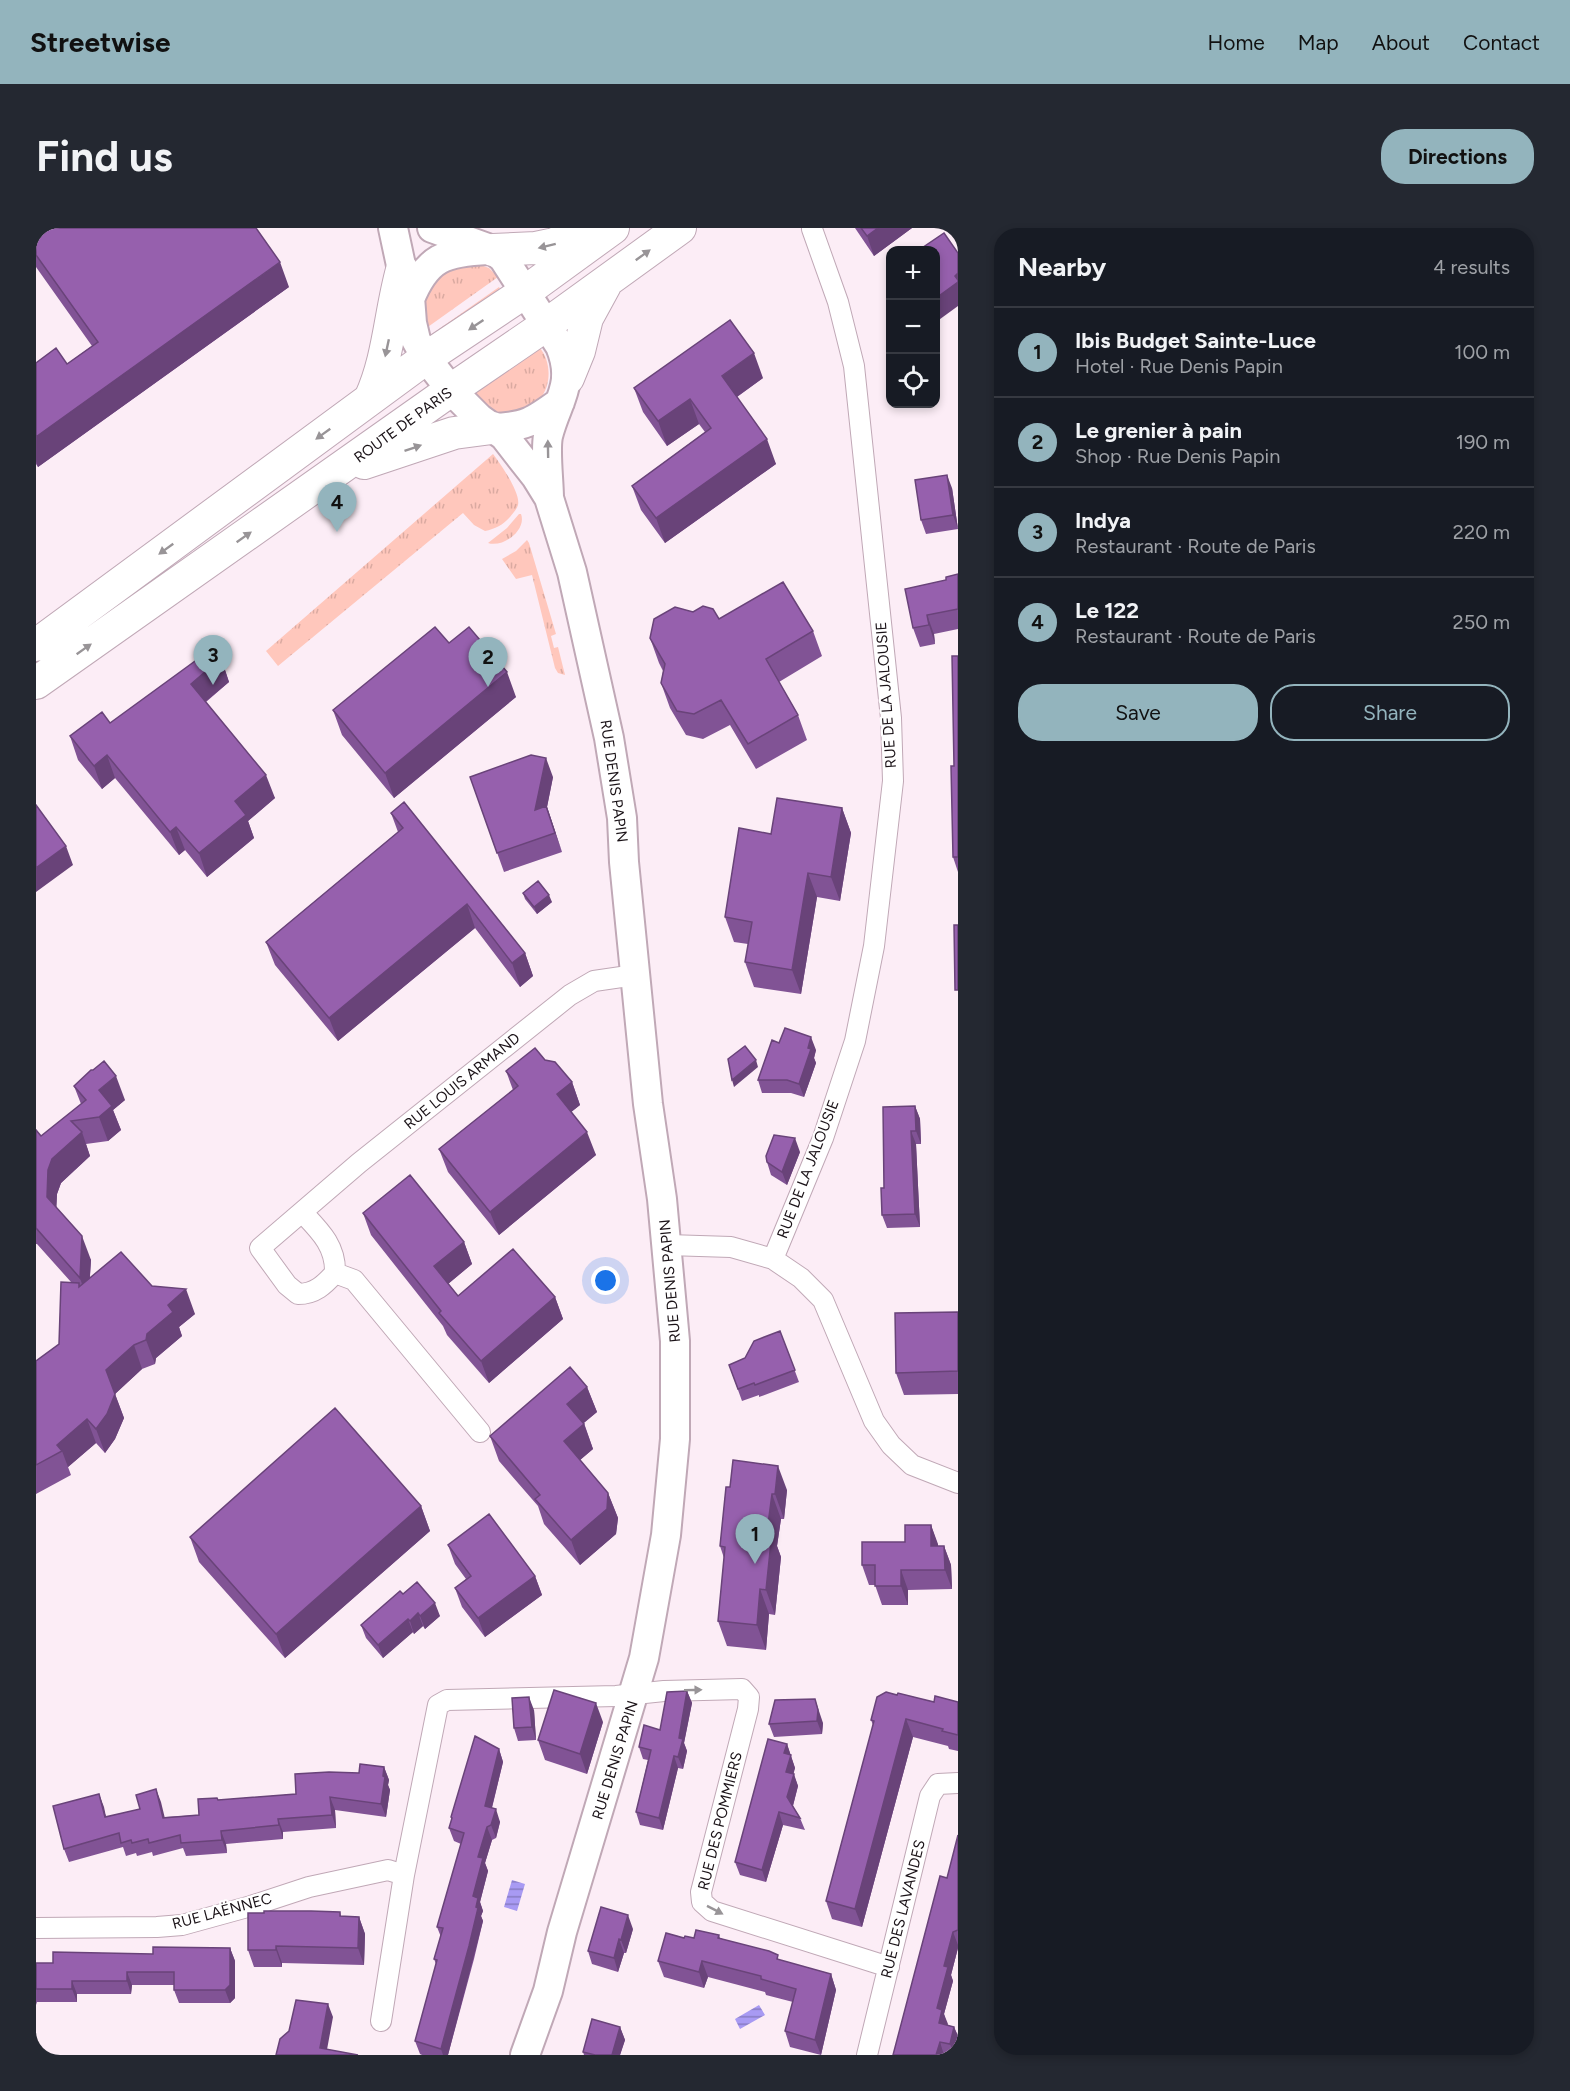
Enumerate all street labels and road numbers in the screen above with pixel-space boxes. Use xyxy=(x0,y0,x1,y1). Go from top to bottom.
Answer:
street label: ROUTE DE PARIS xyxy=(350,383,456,467)
street label: RUE DE LA JALOUSIE xyxy=(872,621,900,769)
street label: RUE DENIS PAPIN xyxy=(596,719,632,843)
street label: RUE LOUIS ARMAND xyxy=(401,1029,523,1133)
street label: RUE DE LA JALOUSIE xyxy=(773,1097,843,1241)
street label: RUE DENIS PAPIN xyxy=(656,1219,684,1343)
street label: RUE DENIS PAPIN xyxy=(588,1698,642,1822)
street label: RUE DES POMMIERS xyxy=(694,1750,746,1892)
street label: RUE DES LAVANDES xyxy=(877,1838,929,1980)
street label: RUE LAËNNEC xyxy=(170,1889,274,1933)

